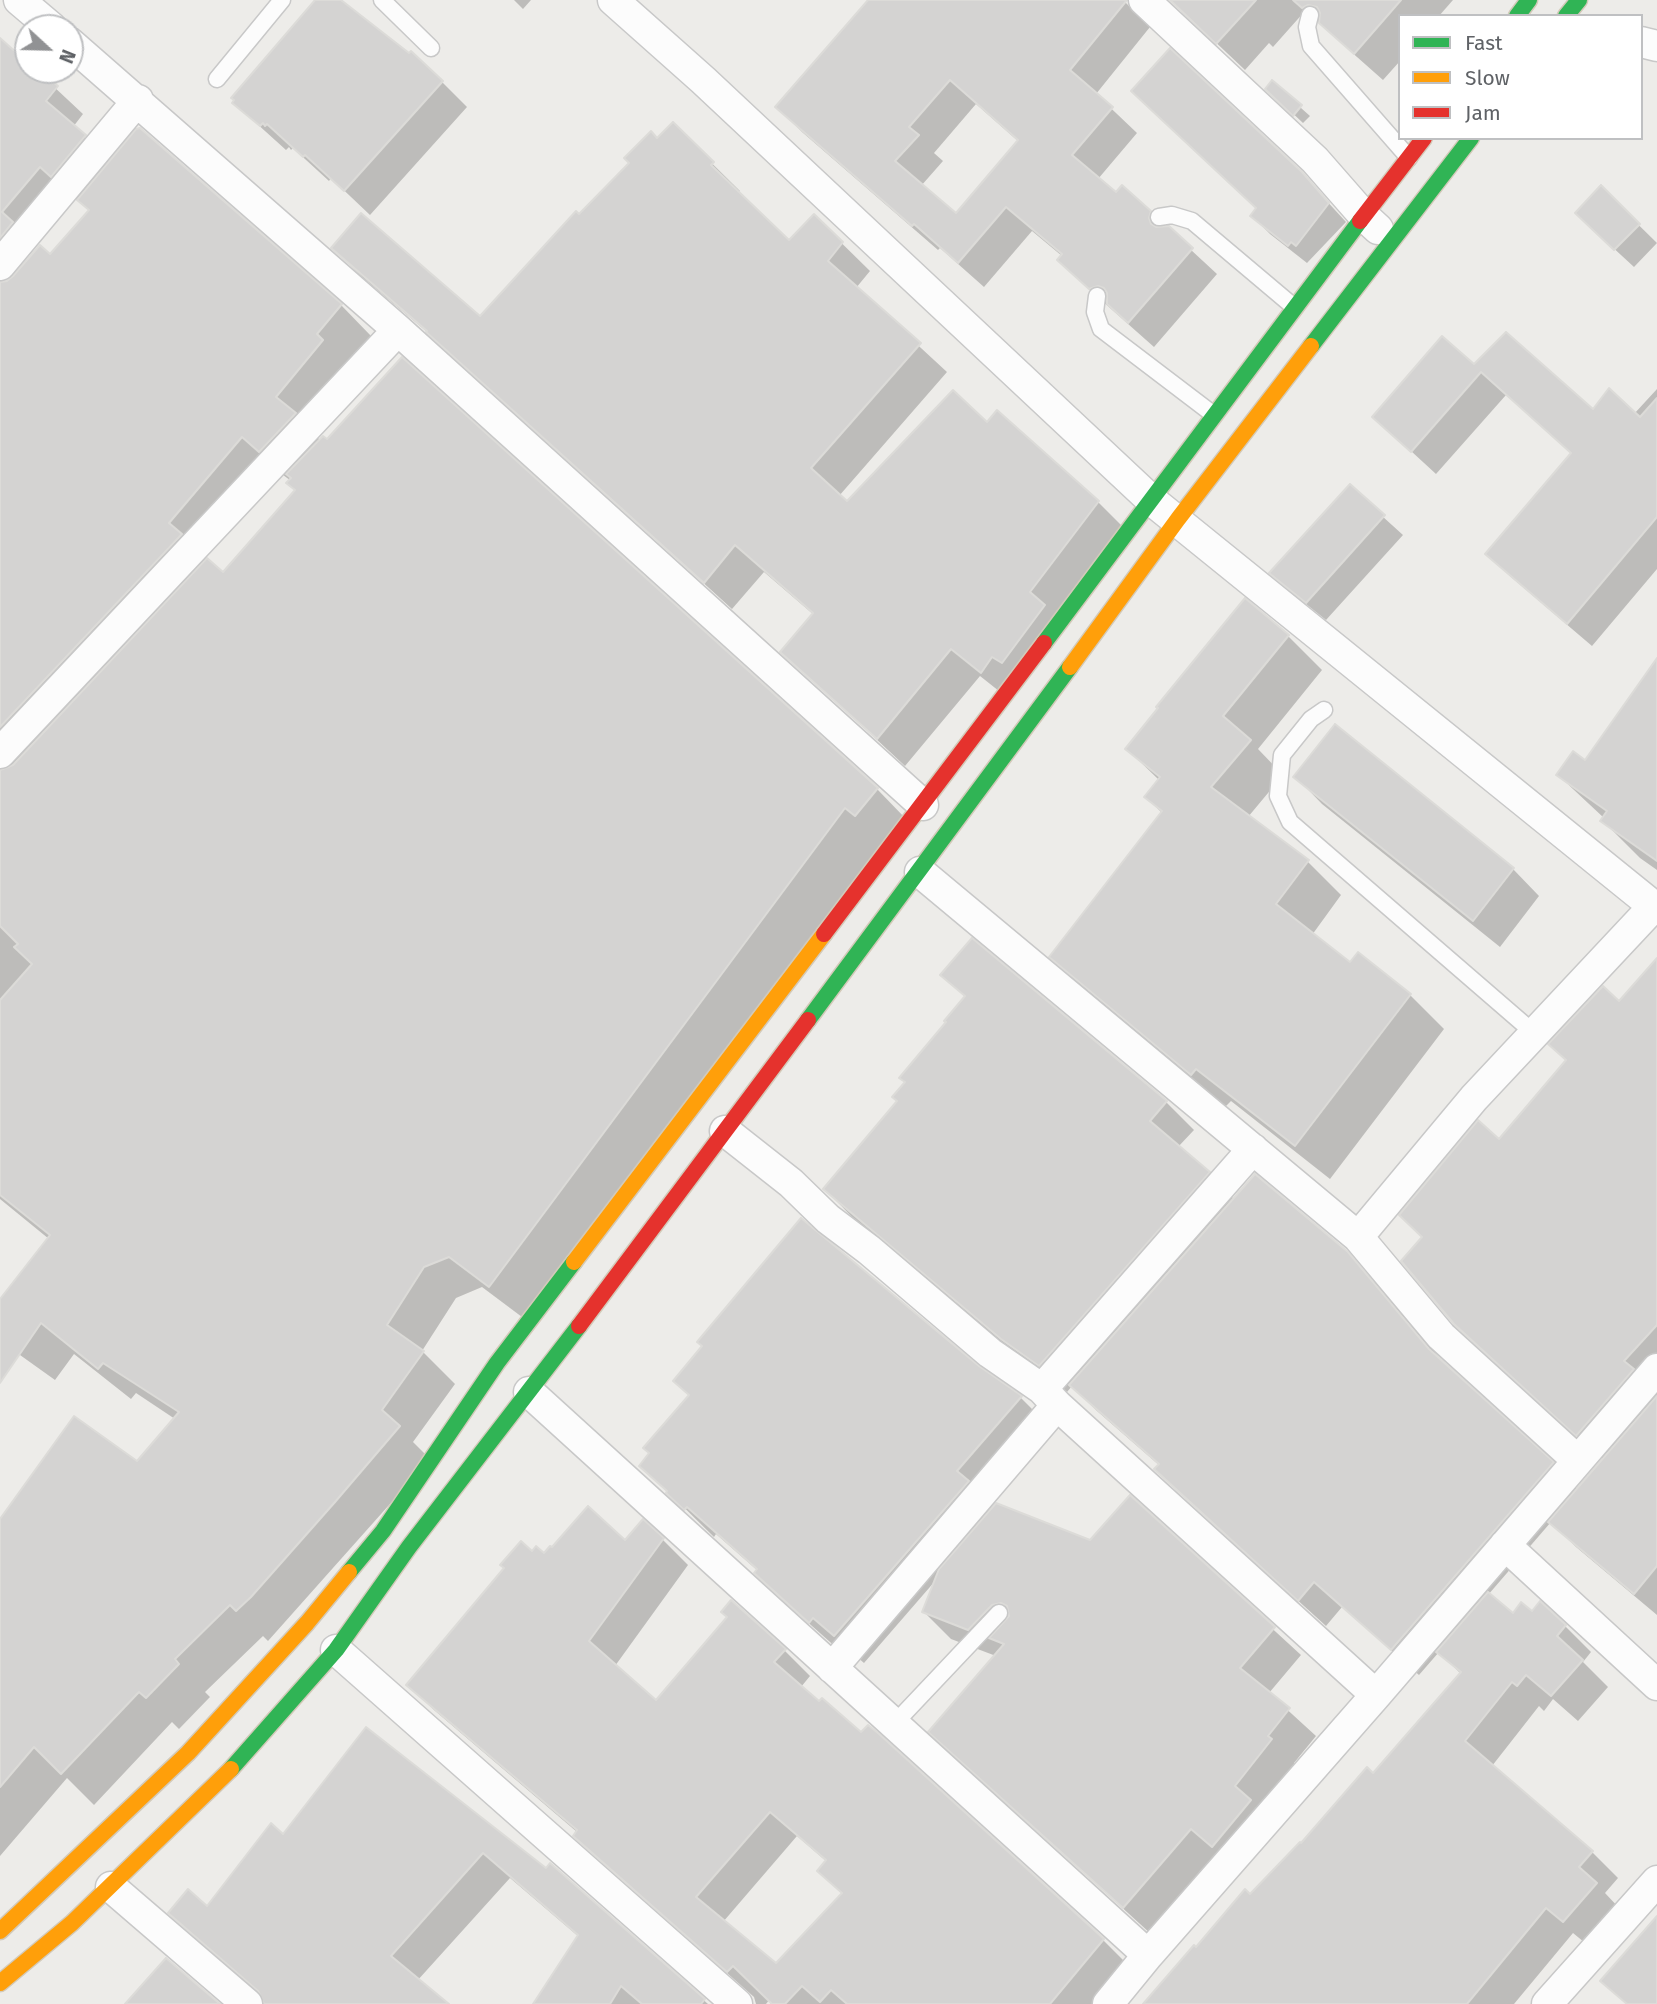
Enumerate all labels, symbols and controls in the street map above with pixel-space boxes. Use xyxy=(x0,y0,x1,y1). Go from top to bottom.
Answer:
north arrow xyxy=(14,14,84,84)
legend xyxy=(1398,14,1643,140)
text: Fast xyxy=(1465,30,1503,56)
text: N xyxy=(54,46,80,66)
text: Slow xyxy=(1465,65,1510,91)
text: Jam xyxy=(1465,100,1501,126)

